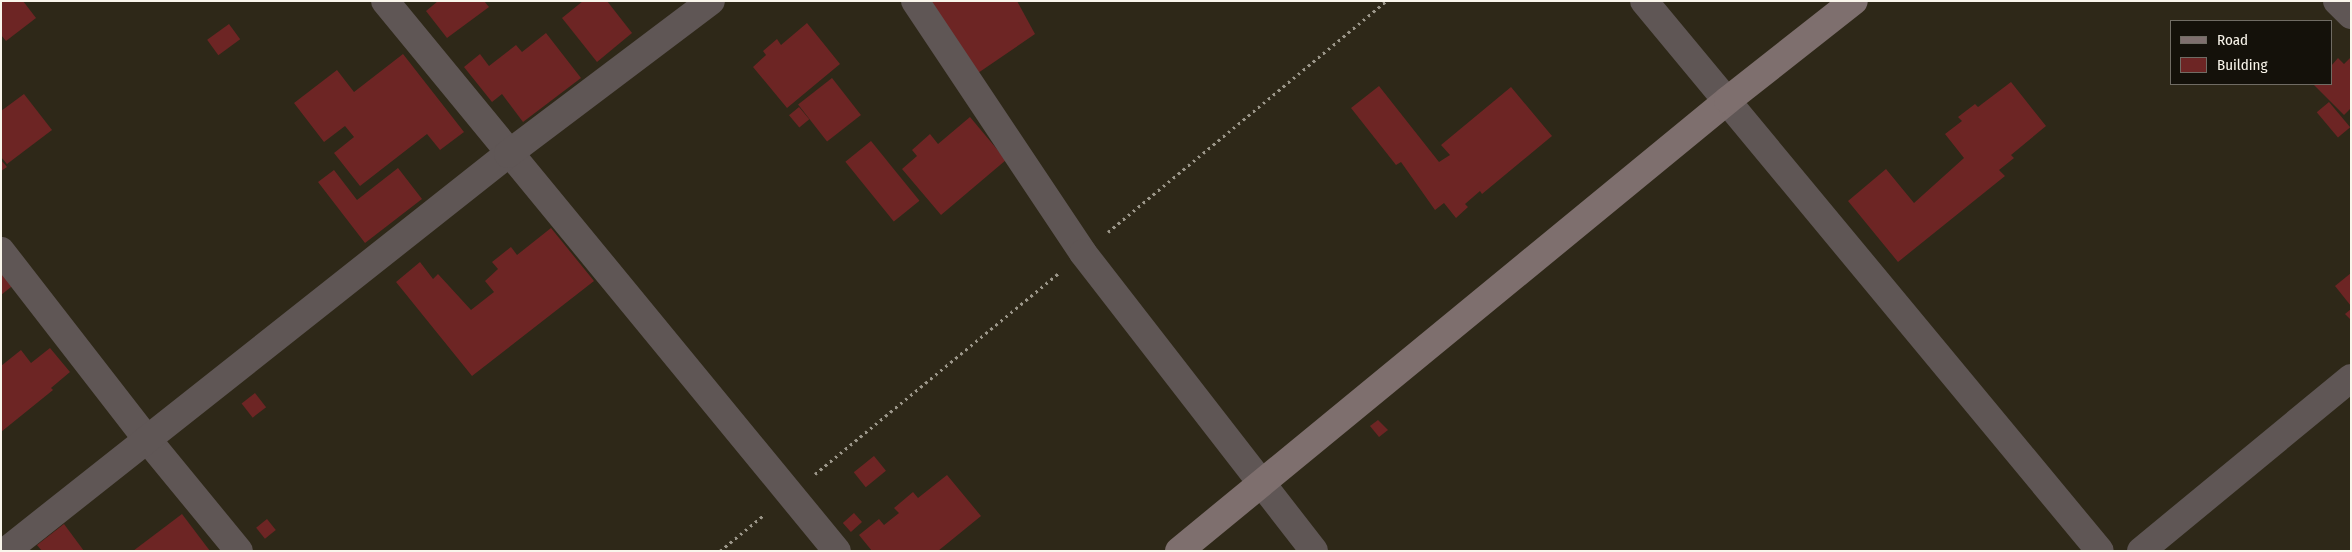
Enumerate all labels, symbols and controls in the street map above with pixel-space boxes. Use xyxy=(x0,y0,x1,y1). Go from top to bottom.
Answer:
legend xyxy=(2170,20,2332,85)
text: Road xyxy=(2217,31,2248,49)
text: Building xyxy=(2217,56,2268,74)

